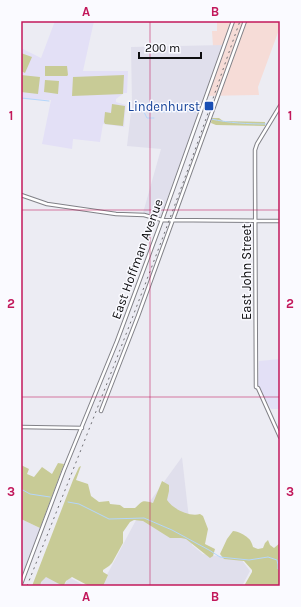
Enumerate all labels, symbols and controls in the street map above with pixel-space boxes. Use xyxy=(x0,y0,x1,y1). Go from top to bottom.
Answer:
text: A xyxy=(82,4,90,19)
text: B xyxy=(211,4,219,19)
scale bar xyxy=(139,34,201,60)
text: 200 m xyxy=(145,41,180,55)
place label: Lindenhurst xyxy=(128,99,200,114)
marker: Lindenhurst xyxy=(203,100,215,112)
text: 1 xyxy=(9,108,13,123)
text: 1 xyxy=(288,108,292,123)
street label: East Hoffman Avenue xyxy=(108,196,166,321)
street label: East John Street xyxy=(239,224,254,320)
text: 2 xyxy=(7,296,15,311)
text: 2 xyxy=(286,296,294,311)
text: 3 xyxy=(7,484,15,499)
text: 3 xyxy=(286,484,294,499)
text: A xyxy=(82,589,90,604)
text: B xyxy=(211,589,219,604)

